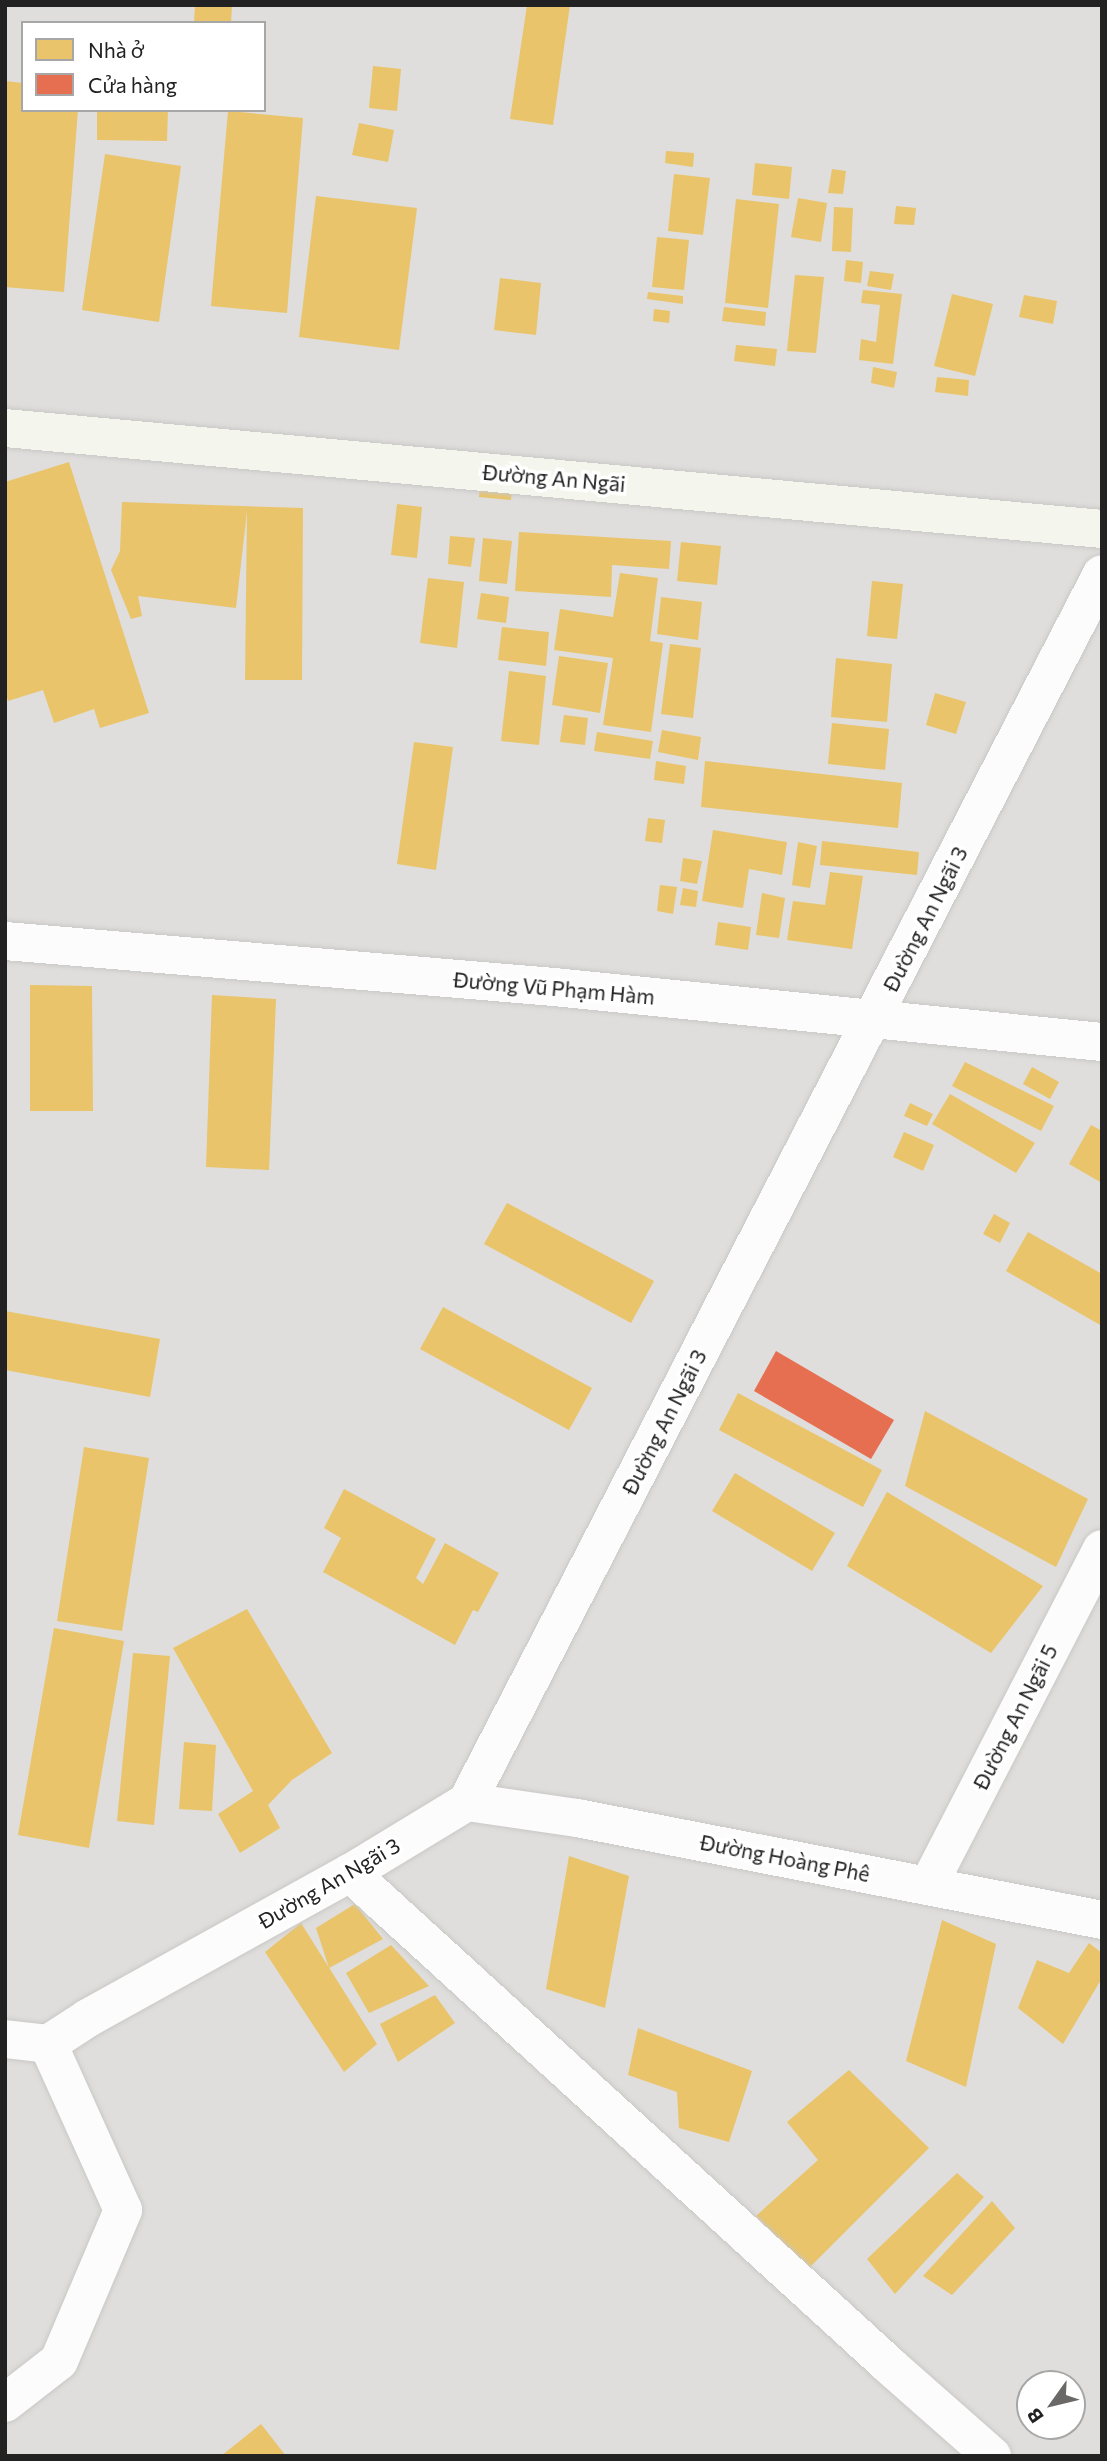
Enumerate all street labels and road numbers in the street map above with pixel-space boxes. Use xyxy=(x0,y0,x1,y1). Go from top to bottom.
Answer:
street label: Đường An Ngãi xyxy=(481,459,627,497)
street label: Đường An Ngãi 3 xyxy=(878,842,972,996)
street label: Đường Vũ Phạm Hàm xyxy=(452,967,656,1009)
street label: Đường An Ngãi 3 xyxy=(617,1345,711,1499)
street label: Đường An Ngãi 5 xyxy=(968,1640,1062,1794)
street label: Đường Hoàng Phê xyxy=(698,1829,872,1887)
street label: Đường An Ngãi 3 xyxy=(254,1832,404,1934)

